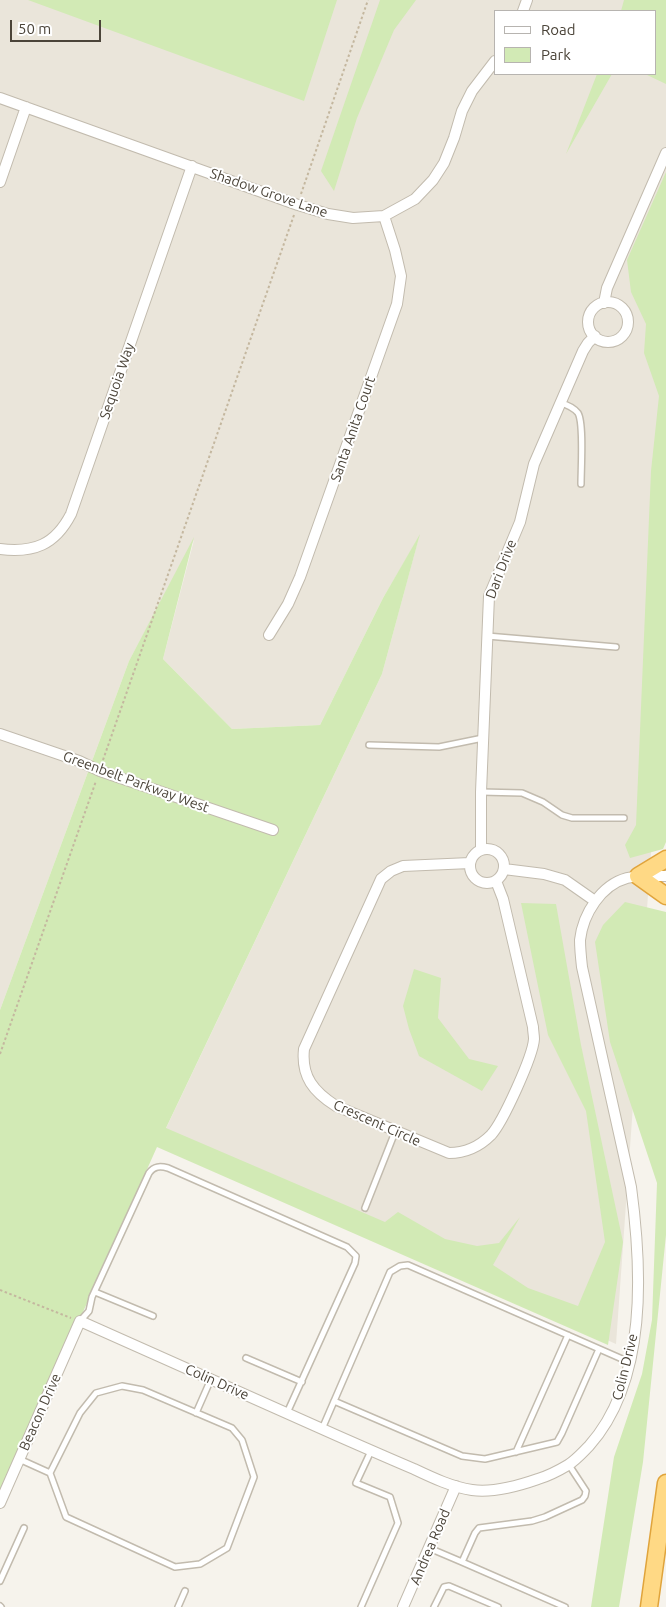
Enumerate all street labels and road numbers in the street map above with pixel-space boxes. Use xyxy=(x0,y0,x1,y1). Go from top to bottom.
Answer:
street label: Shadow Grove Lane xyxy=(208,165,330,221)
street label: Sequoia Way xyxy=(96,341,138,421)
street label: Santa Anita Court xyxy=(327,374,379,484)
street label: Dari Drive xyxy=(482,537,520,601)
street label: Greenbelt Parkway West xyxy=(61,748,211,816)
street label: Crescent Circle xyxy=(331,1096,423,1150)
street label: Colin Drive xyxy=(609,1332,641,1402)
street label: Colin Drive xyxy=(182,1360,252,1404)
street label: Beacon Drive xyxy=(15,1371,65,1453)
street label: Andrea Road xyxy=(406,1506,454,1588)

